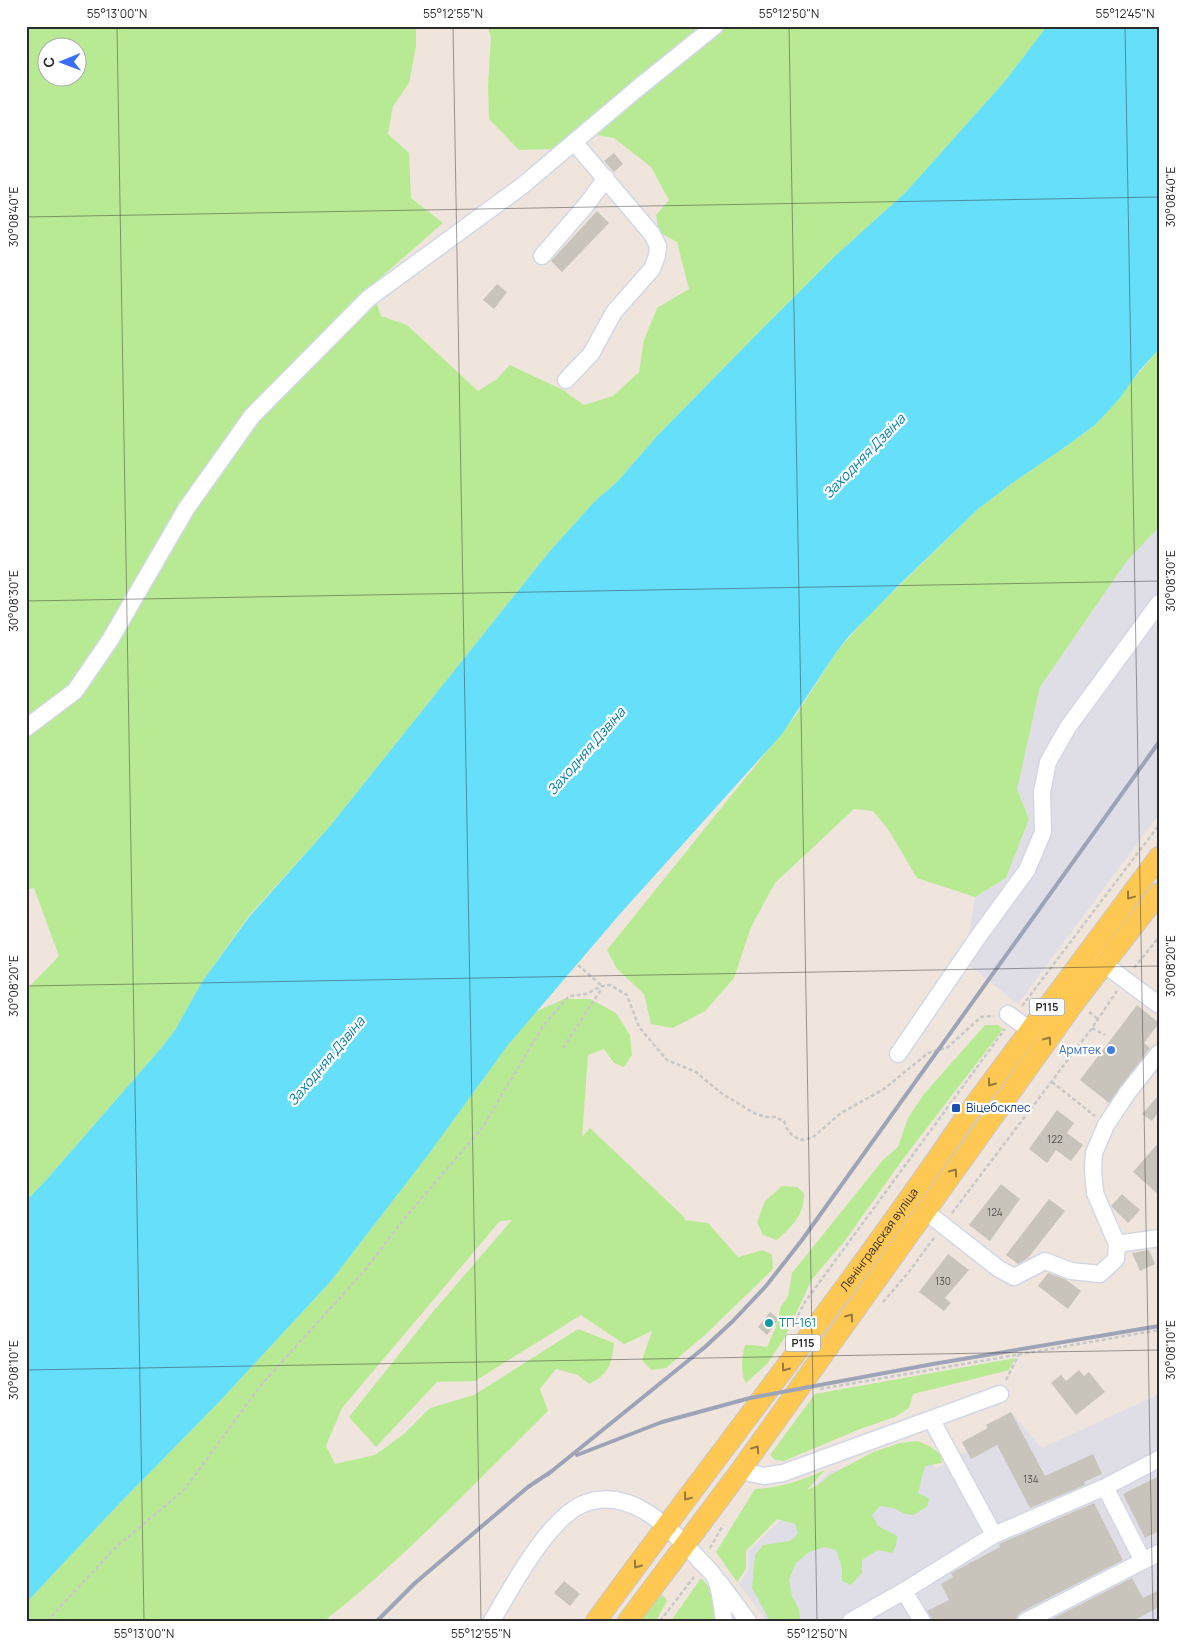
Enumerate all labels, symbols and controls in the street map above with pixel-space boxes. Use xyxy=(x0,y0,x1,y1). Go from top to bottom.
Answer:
text: 55°13'00"N xyxy=(87,5,147,22)
text: 55°12'55"N xyxy=(423,5,483,22)
text: 55°12'50"N xyxy=(759,5,819,22)
text: 55°12'45"N xyxy=(1096,5,1154,22)
north arrow xyxy=(38,38,88,88)
text: С xyxy=(39,57,58,68)
text: 30°08'40"E xyxy=(1162,166,1179,227)
text: 30°08'40"E xyxy=(5,186,22,247)
water label: Заходняя Дзвіна xyxy=(818,408,910,502)
text: 30°08'30"E xyxy=(1162,550,1179,612)
text: 30°08'30"E xyxy=(5,570,22,632)
water label: Заходняя Дзвіна xyxy=(542,702,630,799)
one-way arrow xyxy=(1127,890,1135,899)
text: 30°08'20"E xyxy=(1162,935,1179,997)
text: 30°08'20"E xyxy=(5,955,22,1017)
road number: Р115 xyxy=(1030,999,1064,1016)
water label: Заходняя Дзвіна xyxy=(283,1011,369,1109)
one-way arrow xyxy=(1042,1036,1051,1046)
place label: Армтек xyxy=(1059,1041,1102,1058)
marker: Армтек xyxy=(1105,1044,1117,1056)
one-way arrow xyxy=(988,1077,997,1087)
place label: Віцебсклес xyxy=(966,1099,1031,1116)
marker: Віцебсклес xyxy=(950,1102,962,1114)
house number: 122 xyxy=(1047,1132,1063,1146)
one-way arrow xyxy=(948,1168,957,1178)
street label: Ленінградская вуліца xyxy=(836,1184,922,1295)
house number: 124 xyxy=(987,1205,1003,1219)
house number: 130 xyxy=(935,1274,951,1288)
one-way arrow xyxy=(844,1313,853,1323)
place label: ТП-161 xyxy=(779,1314,816,1331)
marker: ТП-161 xyxy=(763,1317,775,1329)
text: 30°08'10"E xyxy=(1162,1320,1179,1380)
road number: Р115 xyxy=(786,1335,820,1352)
text: 30°08'10"E xyxy=(5,1340,22,1400)
one-way arrow xyxy=(782,1362,791,1372)
one-way arrow xyxy=(750,1445,759,1455)
house number: 134 xyxy=(1023,1472,1039,1486)
one-way arrow xyxy=(684,1491,692,1500)
one-way arrow xyxy=(634,1559,643,1569)
text: 55°13'00"N xyxy=(114,1625,174,1642)
text: 55°12'55"N xyxy=(451,1625,511,1642)
text: 55°12'50"N xyxy=(787,1625,847,1642)

